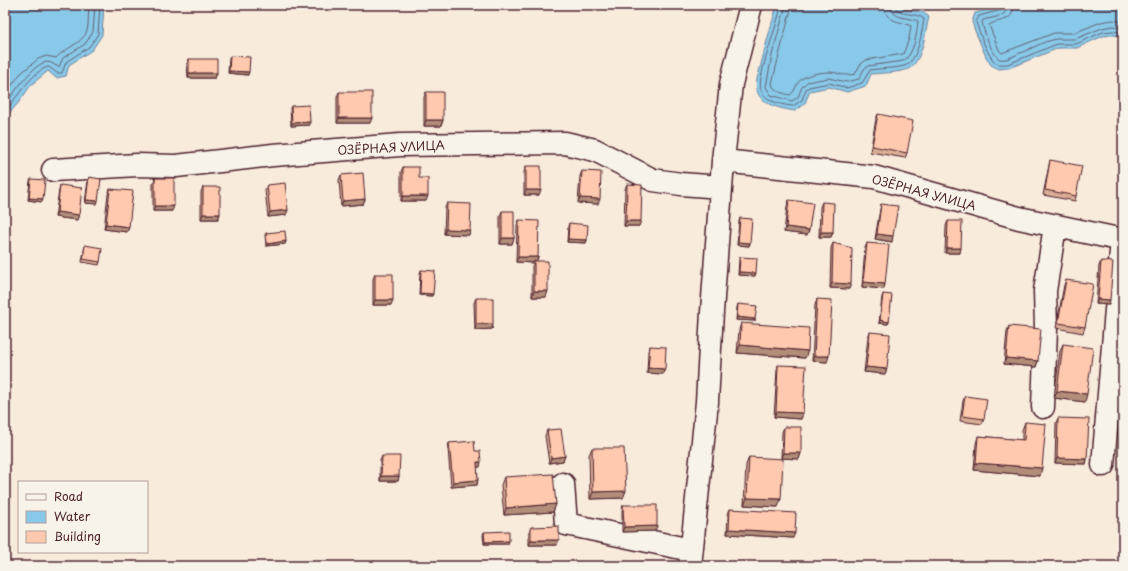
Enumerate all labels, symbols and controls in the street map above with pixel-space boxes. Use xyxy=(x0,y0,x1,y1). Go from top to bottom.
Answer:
street label: ОЗЁРНАЯ УЛИЦА xyxy=(337,135,445,159)
street label: ОЗЁРНАЯ УЛИЦА xyxy=(870,169,978,215)
legend xyxy=(18,481,148,553)
text: Road xyxy=(54,487,83,505)
text: Water xyxy=(54,507,91,525)
text: Building xyxy=(54,527,101,545)

